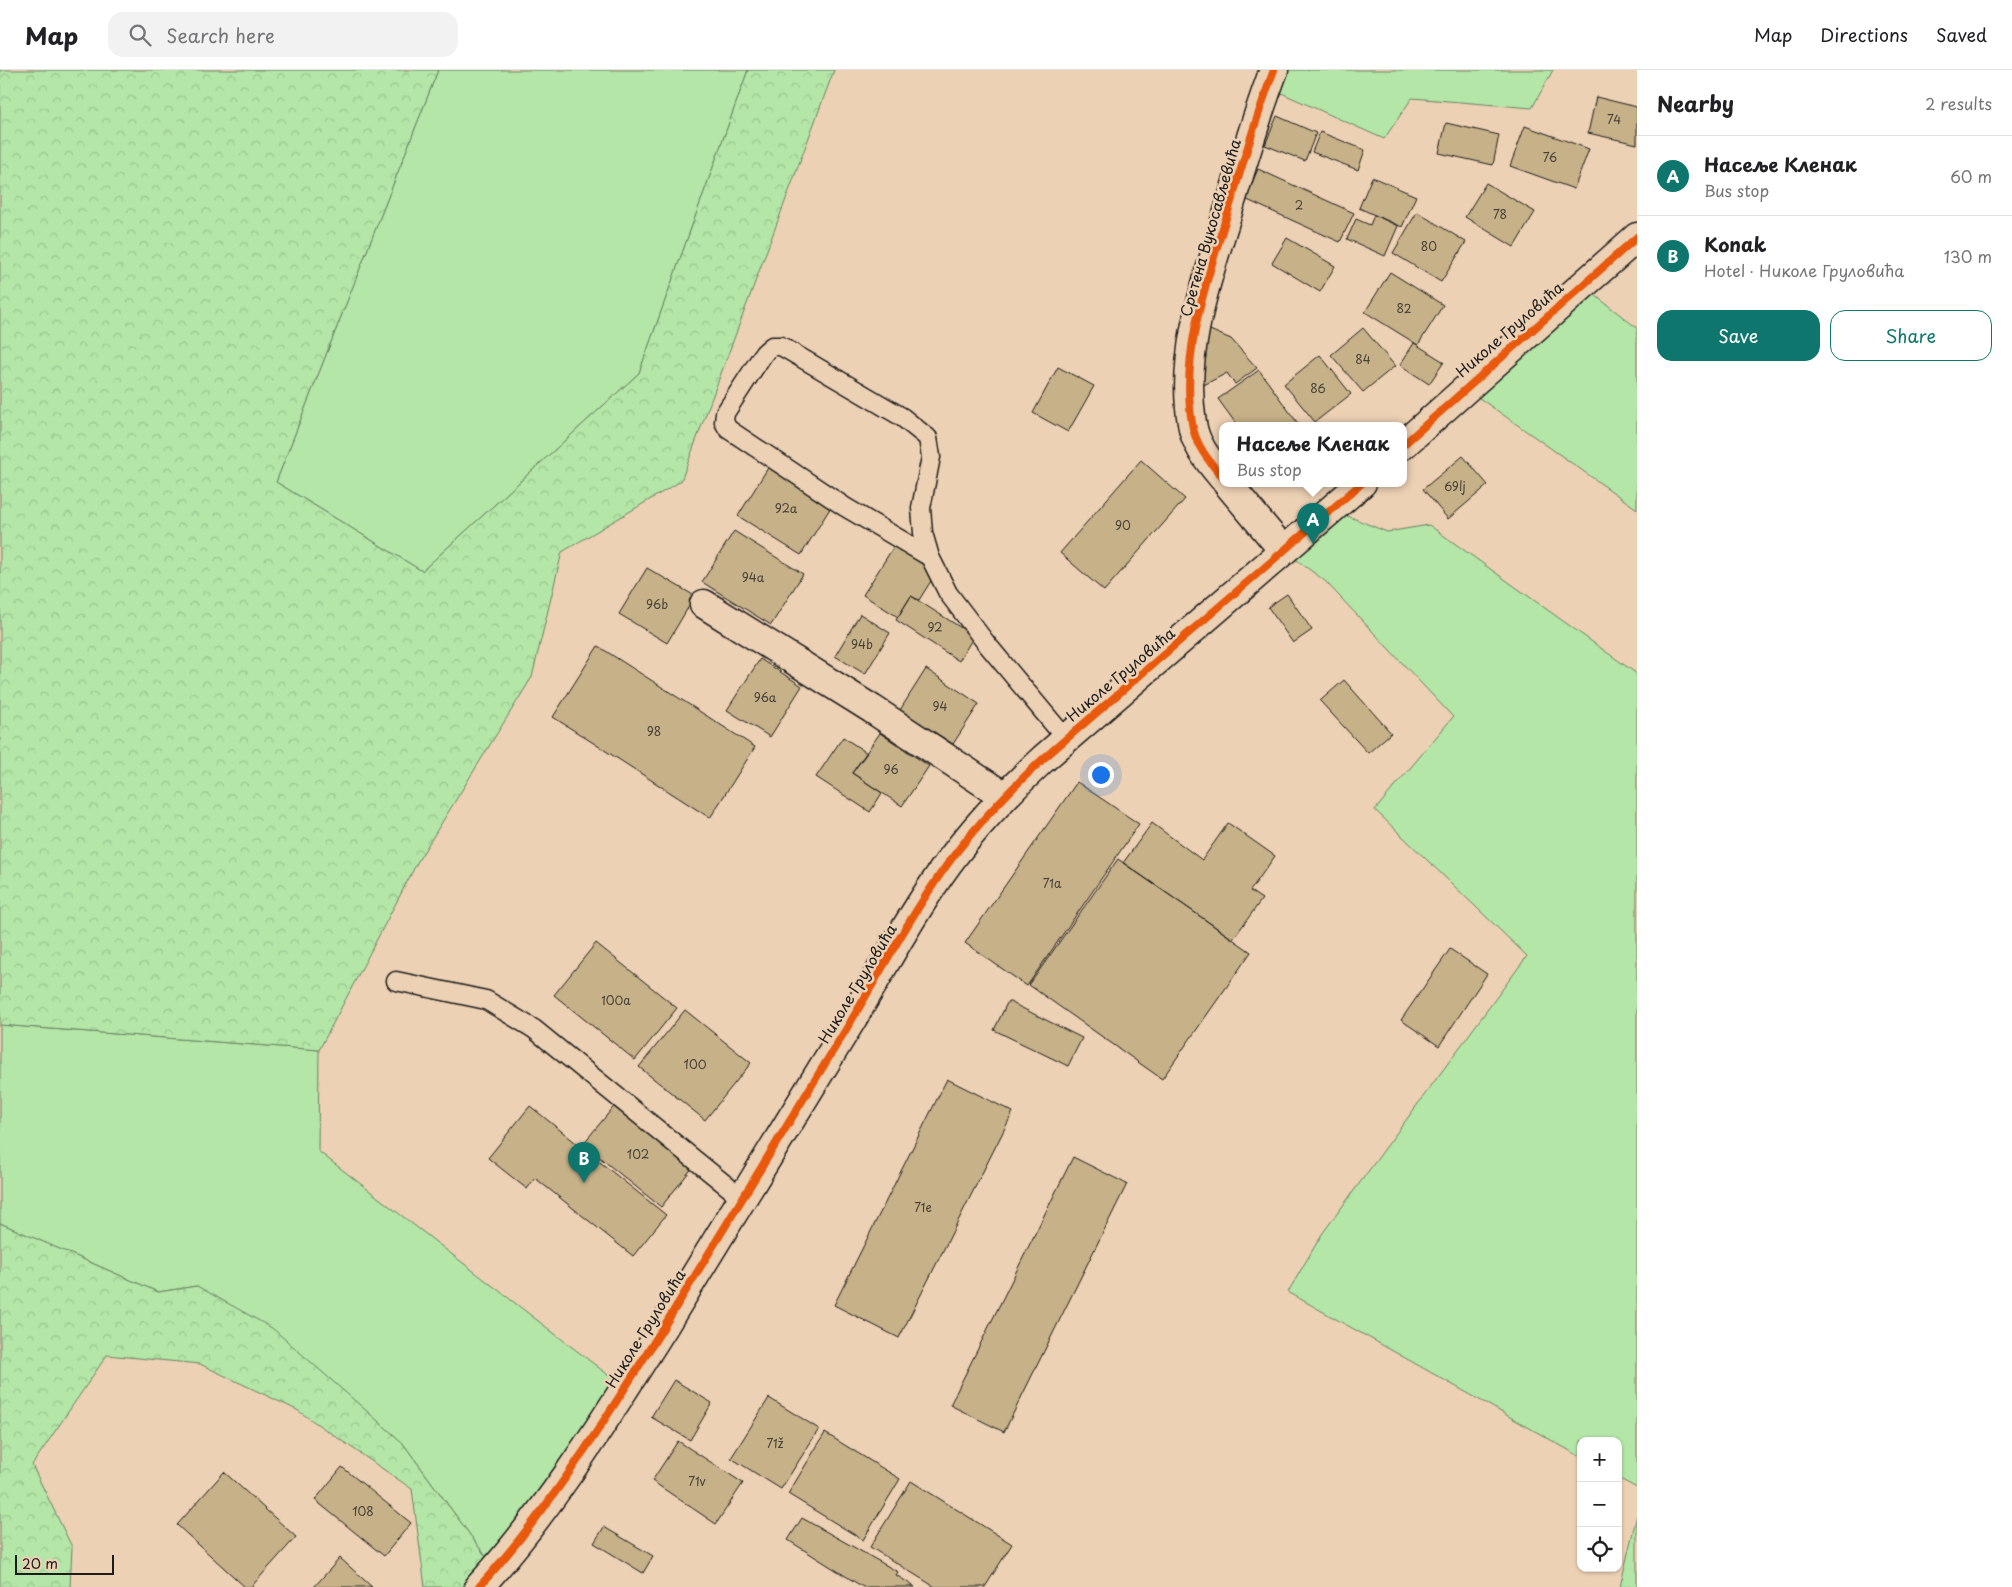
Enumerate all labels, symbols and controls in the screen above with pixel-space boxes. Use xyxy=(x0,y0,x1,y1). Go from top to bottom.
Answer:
search box xyxy=(108,12,458,57)
text: Map xyxy=(25,17,78,53)
icon: search xyxy=(126,21,154,49)
text: Search here xyxy=(166,21,275,49)
text: Map xyxy=(1754,21,1792,48)
text: Directions xyxy=(1820,21,1908,48)
text: Saved xyxy=(1936,21,1987,48)
text: Nearby xyxy=(1657,87,1734,119)
text: 2 results xyxy=(1925,91,1992,115)
house number: 74 xyxy=(1607,110,1621,128)
street label: Сретена Вукосављевића xyxy=(1173,135,1246,319)
house number: 76 xyxy=(1543,148,1557,166)
text: Насеље Кленак xyxy=(1704,150,1857,178)
text: A xyxy=(1667,164,1679,188)
text: 60 m xyxy=(1950,164,1992,188)
text: Bus stop xyxy=(1704,178,1769,202)
house number: 2 xyxy=(1295,196,1303,214)
house number: 78 xyxy=(1493,205,1507,223)
text: Konak xyxy=(1704,230,1767,258)
house number: 80 xyxy=(1421,237,1437,255)
text: B xyxy=(1668,244,1678,268)
text: 130 m xyxy=(1944,244,1992,268)
text: Hotel · Николе Груловића xyxy=(1704,258,1904,282)
street label: Николе Груловића xyxy=(1450,275,1568,382)
house number: 82 xyxy=(1397,299,1412,317)
button: Save xyxy=(1657,310,1820,361)
button: Share xyxy=(1830,310,1992,361)
house number: 84 xyxy=(1355,350,1371,368)
house number: 86 xyxy=(1310,379,1326,397)
popup xyxy=(1219,422,1407,487)
text: Насеље Кленак xyxy=(1237,429,1389,457)
text: Bus stop xyxy=(1237,457,1302,481)
house number: 69lj xyxy=(1444,477,1466,495)
house number: 92a xyxy=(775,499,798,517)
pin: A xyxy=(1297,503,1329,544)
house number: 90 xyxy=(1115,516,1131,534)
house number: 94a xyxy=(742,568,765,586)
house number: 96b xyxy=(646,595,668,613)
house number: 92 xyxy=(927,618,943,636)
street label: Николе Груловића xyxy=(1061,621,1180,726)
house number: 94b xyxy=(851,635,873,653)
house number: 96a xyxy=(754,688,777,706)
house number: 94 xyxy=(933,697,948,715)
house number: 98 xyxy=(647,722,661,740)
house number: 96 xyxy=(883,760,899,778)
your location xyxy=(1088,762,1114,788)
house number: 71a xyxy=(1043,874,1062,892)
street label: Николе Груловића xyxy=(812,919,902,1047)
house number: 100a xyxy=(601,991,631,1009)
house number: 100 xyxy=(684,1055,707,1073)
pin: B xyxy=(568,1142,600,1183)
house number: 102 xyxy=(627,1145,649,1163)
house number: 71e xyxy=(914,1198,932,1216)
street label: Николе Груловића xyxy=(599,1264,691,1392)
house number: 71ž xyxy=(767,1434,784,1452)
map controls xyxy=(1577,1437,1622,1572)
button: + xyxy=(1577,1437,1622,1482)
house number: 71v xyxy=(688,1472,706,1490)
button: − xyxy=(1577,1482,1622,1527)
house number: 108 xyxy=(352,1502,374,1520)
button: locate xyxy=(1577,1527,1622,1572)
scale bar xyxy=(15,1552,114,1575)
text: 20 m xyxy=(22,1553,58,1574)

